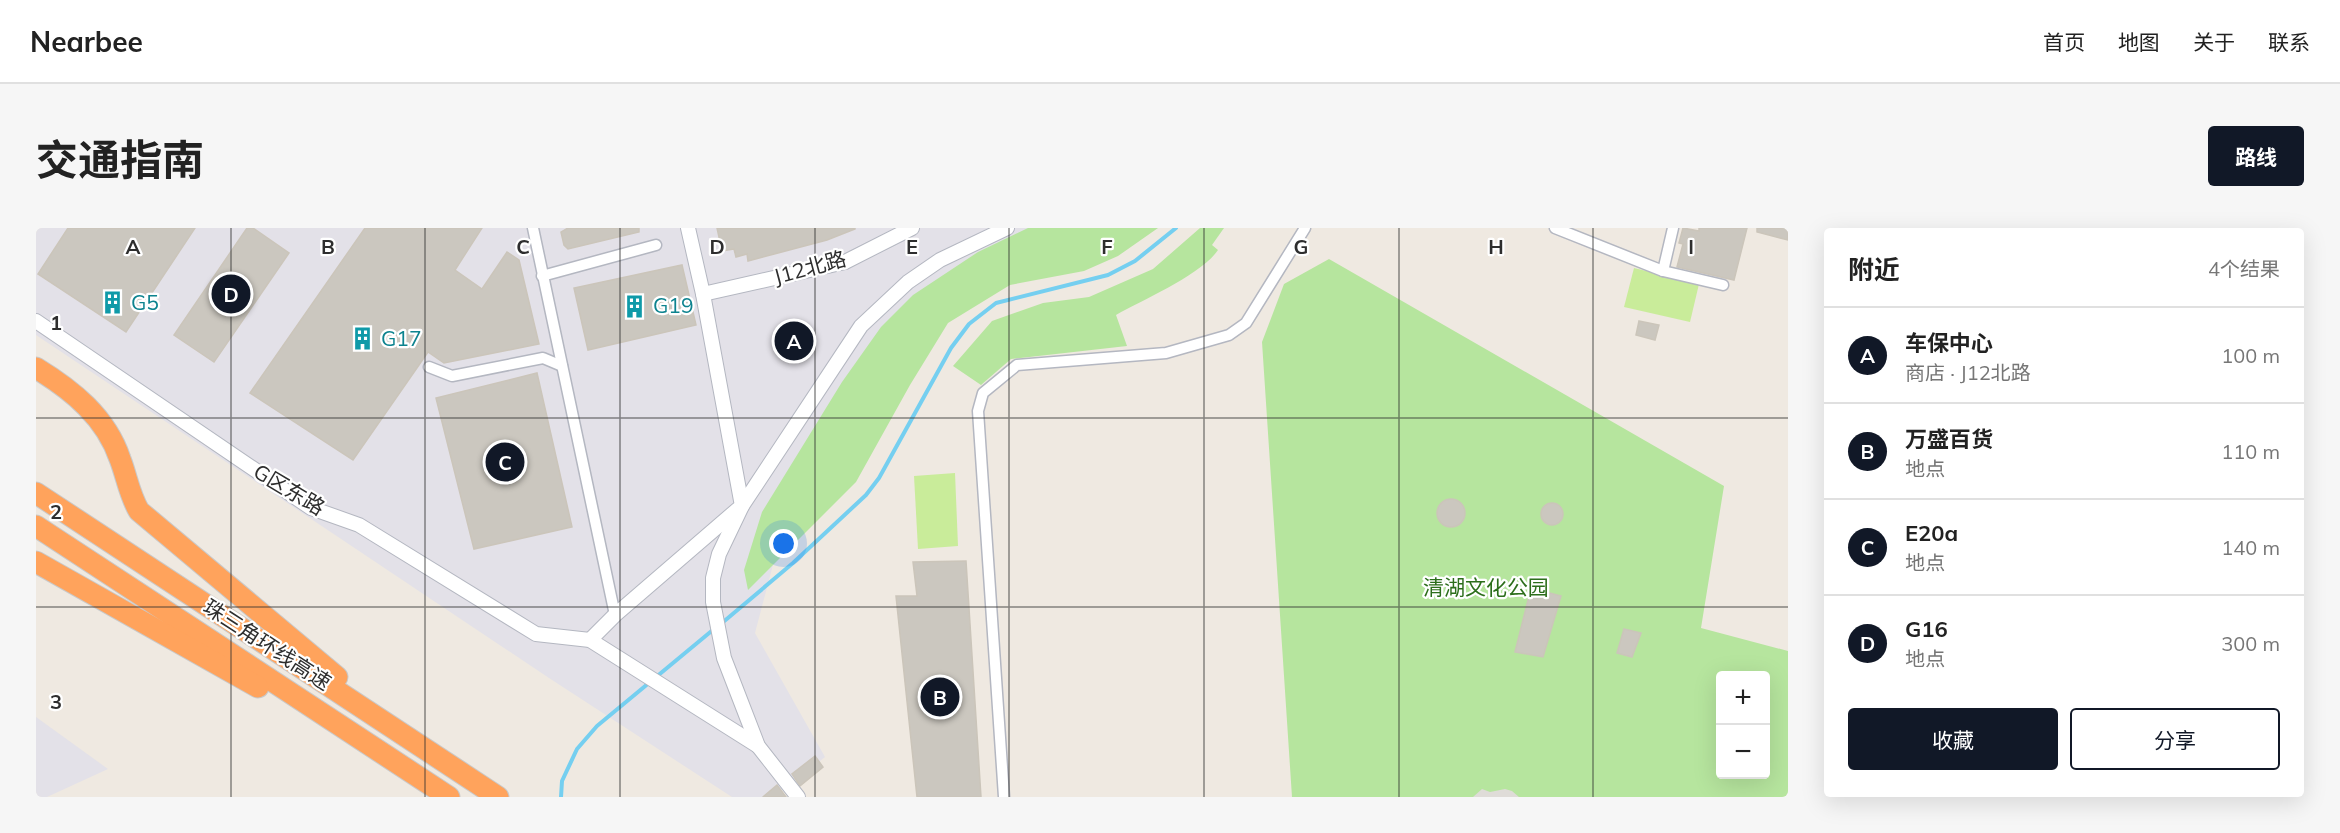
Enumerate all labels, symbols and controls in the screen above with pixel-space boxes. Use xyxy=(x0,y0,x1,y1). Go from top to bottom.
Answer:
text: Nearbee xyxy=(30,24,143,59)
text: 首页 xyxy=(2043,29,2085,55)
text: 地图 xyxy=(2118,29,2160,55)
text: 关于 xyxy=(2193,29,2235,55)
text: 联系 xyxy=(2268,29,2310,55)
button: 路线 xyxy=(2208,126,2304,186)
text: 交通指南 xyxy=(36,133,204,186)
text: A xyxy=(126,234,141,259)
text: B xyxy=(321,234,335,259)
text: C xyxy=(516,234,530,259)
text: D xyxy=(709,234,725,259)
text: E xyxy=(906,234,918,259)
text: F xyxy=(1101,234,1113,259)
text: G xyxy=(1294,234,1308,259)
text: H xyxy=(1488,234,1504,259)
text: I xyxy=(1688,234,1694,259)
street label: J12北路 xyxy=(771,245,849,289)
text: 附近 xyxy=(1848,253,1900,286)
text: 4个结果 xyxy=(2208,256,2280,281)
pin: D xyxy=(212,272,250,316)
place label: G5 xyxy=(131,289,159,315)
building icon: G5 xyxy=(100,290,126,316)
place label: G19 xyxy=(653,292,694,318)
building icon: G19 xyxy=(622,293,648,319)
text: 1 xyxy=(50,310,62,335)
pin: A xyxy=(774,318,813,364)
place label: G17 xyxy=(381,325,422,351)
building icon: G17 xyxy=(350,326,376,352)
text: 车保中心 xyxy=(1905,329,1993,357)
text: A xyxy=(1860,343,1875,368)
text: 100 m xyxy=(2221,343,2280,368)
text: 商店 · J12北路 xyxy=(1905,360,2031,385)
text: 万盛百货 xyxy=(1905,425,1993,453)
text: B xyxy=(1861,439,1874,464)
text: 110 m xyxy=(2221,439,2280,464)
pin: C xyxy=(486,440,524,484)
text: 地点 xyxy=(1905,456,1945,481)
street label: G区东路 xyxy=(249,458,330,520)
text: 2 xyxy=(50,499,62,524)
text: E20a xyxy=(1905,519,1958,547)
your location xyxy=(769,529,798,558)
text: C xyxy=(1861,535,1874,560)
text: 140 m xyxy=(2221,535,2280,560)
text: 地点 xyxy=(1905,550,1945,575)
park label: 清湖文化公园 xyxy=(1423,574,1549,600)
street label: 珠三角环线高速 xyxy=(199,593,336,695)
text: G16 xyxy=(1905,615,1948,643)
text: D xyxy=(1860,631,1875,656)
text: 300 m xyxy=(2221,631,2280,656)
text: 地点 xyxy=(1905,646,1945,671)
map controls xyxy=(1716,671,1770,779)
button: + xyxy=(1716,671,1770,725)
pin: B xyxy=(920,674,960,720)
text: 3 xyxy=(50,689,62,714)
button: 收藏 xyxy=(1848,708,2058,770)
button: 分享 xyxy=(2070,708,2280,770)
button: − xyxy=(1716,725,1770,779)

